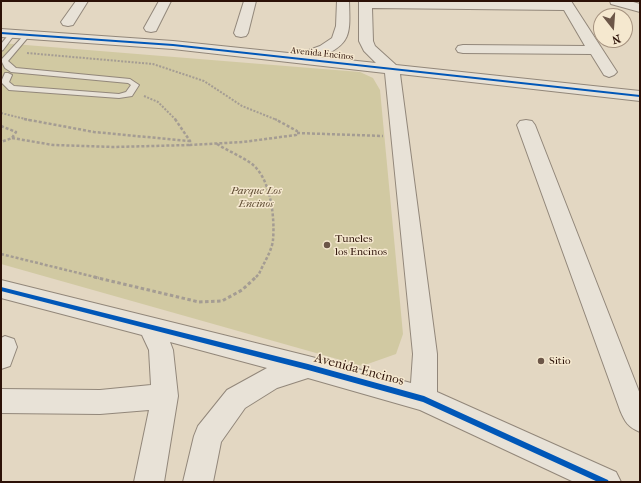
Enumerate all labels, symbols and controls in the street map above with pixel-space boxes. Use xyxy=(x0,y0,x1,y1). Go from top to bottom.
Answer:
north arrow xyxy=(593,8,633,48)
text: N xyxy=(610,32,622,46)
street label: Avenida Encinos xyxy=(290,45,354,63)
park label: Parque Los Encinos xyxy=(231,184,281,210)
place label: Tuneles los Encinos xyxy=(335,232,387,258)
marker: Tuneles los Encinos xyxy=(322,240,332,250)
street label: Avenida Encinos xyxy=(313,351,405,389)
place label: Sitio xyxy=(549,354,570,368)
marker: Sitio xyxy=(536,356,546,366)

